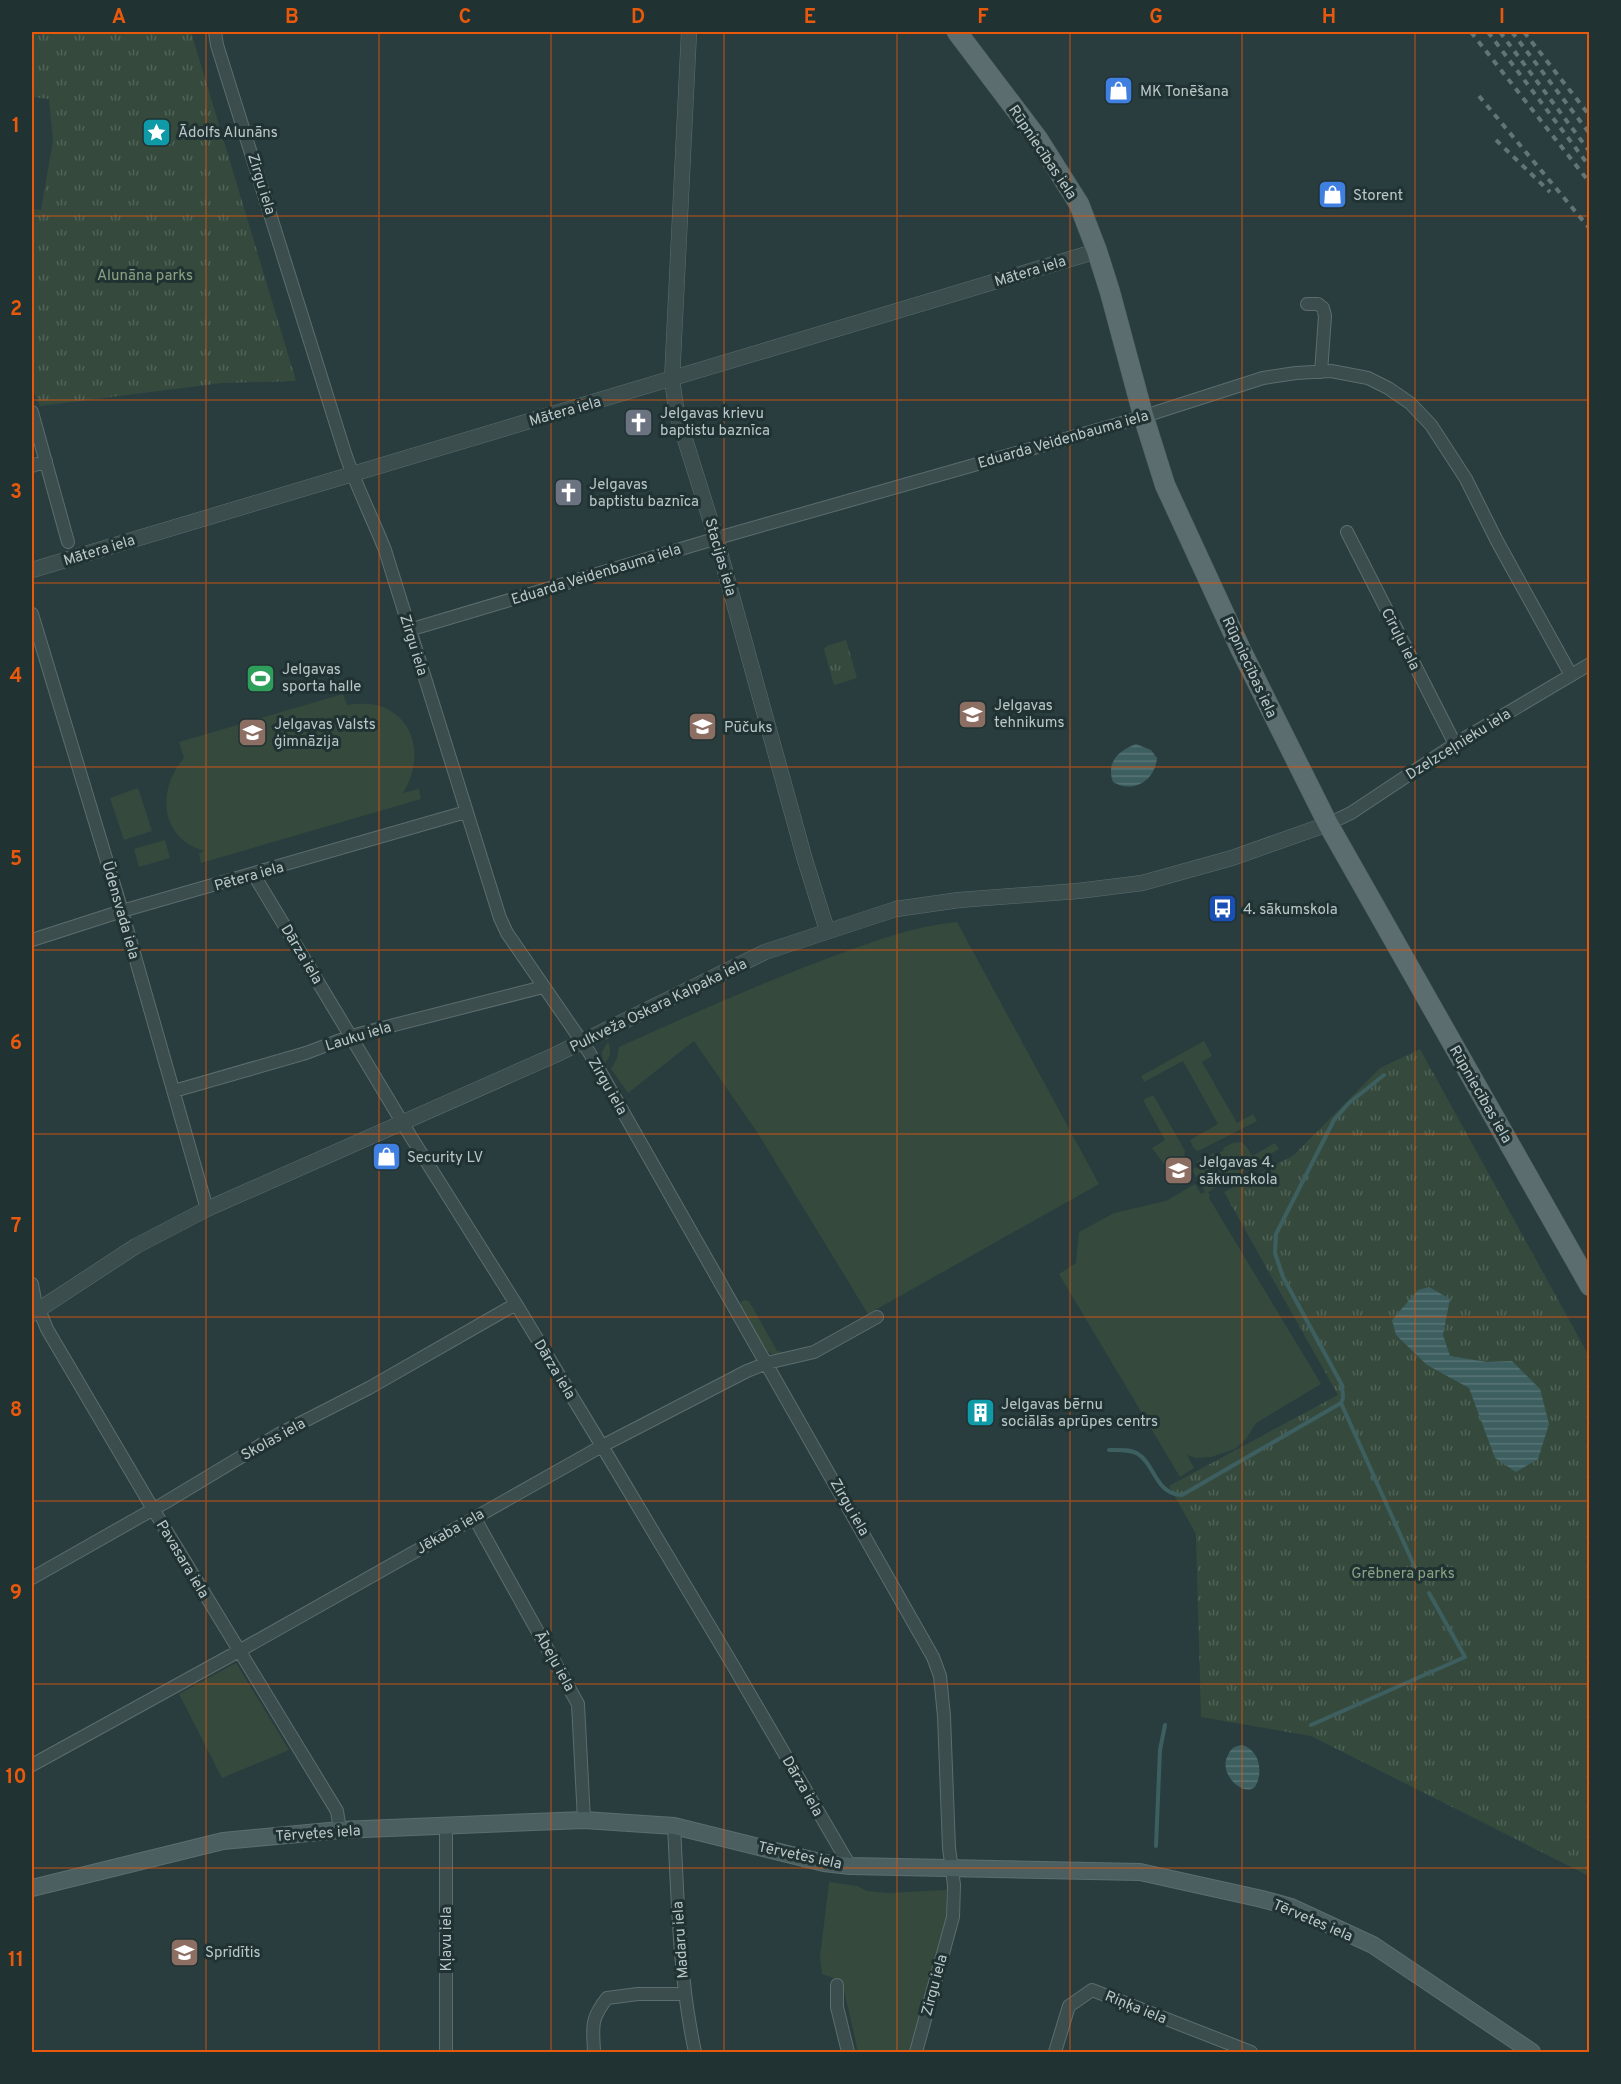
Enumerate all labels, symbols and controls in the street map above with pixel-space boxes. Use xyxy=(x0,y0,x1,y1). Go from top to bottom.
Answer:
text: A xyxy=(112,5,126,31)
text: B xyxy=(285,5,299,31)
text: C xyxy=(459,5,471,31)
text: D xyxy=(631,5,645,31)
text: E xyxy=(804,5,816,31)
text: F xyxy=(977,5,989,31)
text: G xyxy=(1149,5,1163,31)
text: H xyxy=(1322,5,1336,31)
text: I xyxy=(1499,5,1505,31)
shop icon: MK Tonēšana xyxy=(1103,75,1135,107)
place label: MK Tonēšana xyxy=(1140,83,1229,102)
street label: Rūpniecības iela xyxy=(1003,102,1080,204)
text: 1 xyxy=(12,114,20,140)
place icon: Ādolfs Alunāns xyxy=(141,116,173,148)
place label: Ādolfs Alunāns xyxy=(178,124,278,143)
street label: Zirgu iela xyxy=(242,151,279,217)
shop icon: Storent xyxy=(1316,179,1348,211)
place label: Storent xyxy=(1353,187,1403,206)
street label: Mātera iela xyxy=(992,253,1069,292)
park label: Alunāna parks xyxy=(97,267,193,286)
text: 2 xyxy=(10,297,22,323)
street label: Mātera iela xyxy=(527,393,604,432)
place label: Jelgavas krievu baptistu baznīca xyxy=(660,405,770,441)
church icon: Jelgavas krievu baptistu baznīca xyxy=(623,406,655,438)
street label: Eduarda Veidenbauma iela xyxy=(976,407,1151,474)
place label: Jelgavas baptistu baznīca xyxy=(589,476,699,512)
church icon: Jelgavas baptistu baznīca xyxy=(552,477,584,509)
text: 3 xyxy=(10,480,22,506)
street label: Stacijas iela xyxy=(699,516,740,599)
street label: Mātera iela xyxy=(61,532,138,571)
street label: Eduarda Veidenbauma iela xyxy=(509,541,684,610)
street label: Cīruļu iela xyxy=(1376,605,1423,674)
street label: Zirgu iela xyxy=(394,612,431,678)
street label: Rūpniecības iela xyxy=(1217,614,1280,721)
place label: Jelgavas sporta halle xyxy=(282,661,361,697)
sports icon: Jelgavas sporta halle xyxy=(245,662,277,694)
text: 4 xyxy=(10,664,22,690)
place label: Jelgavas tehnikums xyxy=(994,697,1065,733)
school or university icon: Jelgavas tehnikums xyxy=(957,698,989,730)
street label: Dzelzceļnieku iela xyxy=(1403,705,1515,785)
school or university icon: Pūčuks xyxy=(687,711,719,743)
place label: Jelgavas Valsts ģimnāzija xyxy=(274,716,376,752)
school or university icon: Jelgavas Valsts ģimnāzija xyxy=(237,717,269,749)
place label: Pūčuks xyxy=(724,719,773,738)
text: 5 xyxy=(10,847,22,873)
street label: Pētera iela xyxy=(213,858,286,896)
street label: Ūdensvada iela xyxy=(96,859,143,962)
bus stop icon: 4. sākumskola xyxy=(1206,893,1238,925)
place label: 4. sākumskola xyxy=(1243,901,1338,920)
street label: Dārza iela xyxy=(275,921,326,988)
street label: Pulkveža Oskara Kalpaka iela xyxy=(567,955,750,1058)
street label: Lauku iela xyxy=(323,1018,394,1056)
text: 6 xyxy=(10,1031,22,1057)
street label: Rūpniecības iela xyxy=(1444,1043,1515,1147)
street label: Zirgu iela xyxy=(583,1055,631,1119)
shop icon: Security LV xyxy=(370,1141,402,1173)
place label: Security LV xyxy=(407,1149,483,1168)
place label: Jelgavas 4. sākumskola xyxy=(1199,1154,1278,1190)
school or university icon: Jelgavas 4. sākumskola xyxy=(1162,1155,1194,1187)
text: 7 xyxy=(11,1214,21,1240)
street label: Dārza iela xyxy=(528,1336,579,1403)
place label: Jelgavas bērnu sociālās aprūpes centrs xyxy=(1001,1396,1158,1432)
building icon: Jelgavas bērnu sociālās aprūpes centrs xyxy=(964,1397,996,1429)
text: 8 xyxy=(10,1398,22,1424)
street label: Skolas iela xyxy=(238,1415,309,1466)
street label: Zirgu iela xyxy=(825,1476,873,1540)
street label: Jēkaba iela xyxy=(413,1505,488,1559)
street label: Pavasara iela xyxy=(151,1517,212,1602)
park label: Grēbnera parks xyxy=(1351,1565,1455,1584)
text: 9 xyxy=(10,1581,22,1607)
street label: Ābeļu iela xyxy=(529,1628,578,1695)
street label: Dārza iela xyxy=(777,1753,827,1820)
text: 10 xyxy=(5,1765,27,1791)
street label: Tērvetes iela xyxy=(275,1822,361,1847)
street label: Tērvetes iela xyxy=(756,1838,843,1875)
street label: Tērvetes iela xyxy=(1269,1896,1355,1947)
street label: Madaru iela xyxy=(669,1901,694,1979)
street label: Kļavu iela xyxy=(438,1906,457,1972)
school or university icon: Sprīdītis xyxy=(168,1936,200,1968)
place label: Sprīdītis xyxy=(205,1944,261,1963)
text: 11 xyxy=(8,1948,24,1974)
street label: Zirgu iela xyxy=(918,1952,953,2018)
street label: Riņķa iela xyxy=(1102,1987,1169,2029)

